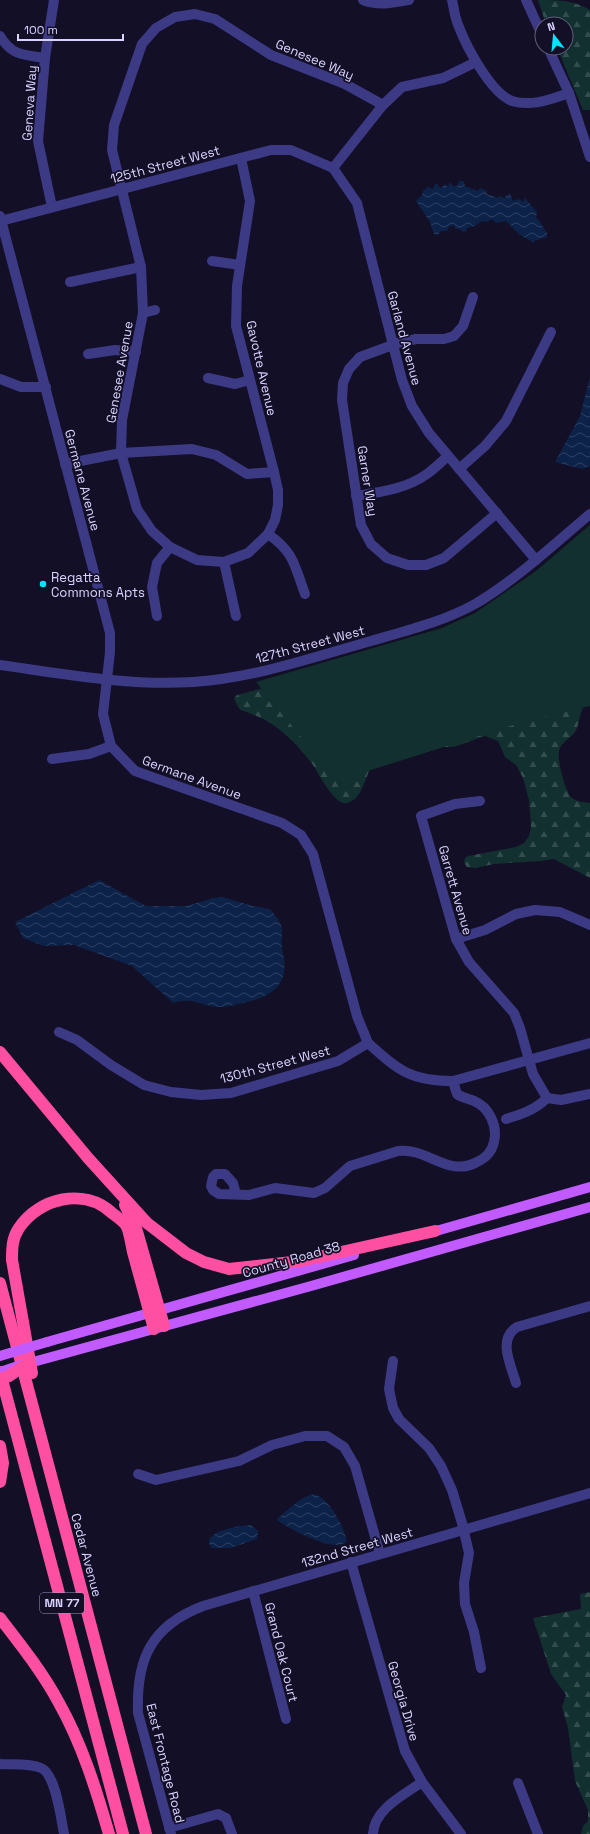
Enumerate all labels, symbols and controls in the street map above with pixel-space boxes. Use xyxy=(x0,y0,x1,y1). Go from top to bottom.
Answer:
scale bar xyxy=(18,16,123,42)
north arrow xyxy=(534,16,574,56)
text: N xyxy=(546,19,557,34)
text: 100 m xyxy=(24,22,58,38)
street label: Genesee Way xyxy=(273,35,357,84)
street label: Geneva Way xyxy=(18,65,41,141)
street label: 125th Street West xyxy=(108,142,222,187)
street label: Garland Avenue xyxy=(384,289,425,387)
street label: Gavotte Avenue xyxy=(242,319,281,417)
street label: Genesee Avenue xyxy=(102,320,137,424)
street label: Germane Avenue xyxy=(61,427,104,533)
street label: Garner Way xyxy=(354,445,381,518)
place label: Regatta Commons Apts xyxy=(51,569,145,601)
marker: Regatta Commons Apts xyxy=(38,579,48,589)
street label: 127th Street West xyxy=(254,622,367,667)
street label: Germane Avenue xyxy=(140,752,244,803)
street label: Garrett Avenue xyxy=(435,843,476,937)
street label: 130th Street West xyxy=(218,1042,332,1087)
street label: County Road 38 xyxy=(240,1237,342,1282)
street label: Cedar Avenue xyxy=(67,1511,106,1599)
street label: 132nd Street West xyxy=(299,1523,415,1572)
road number: MN 77 xyxy=(40,1593,84,1613)
street label: Grand Oak Court xyxy=(261,1601,302,1704)
street label: Georgia Drive xyxy=(384,1659,423,1743)
street label: East Frontage Road xyxy=(142,1701,189,1825)

